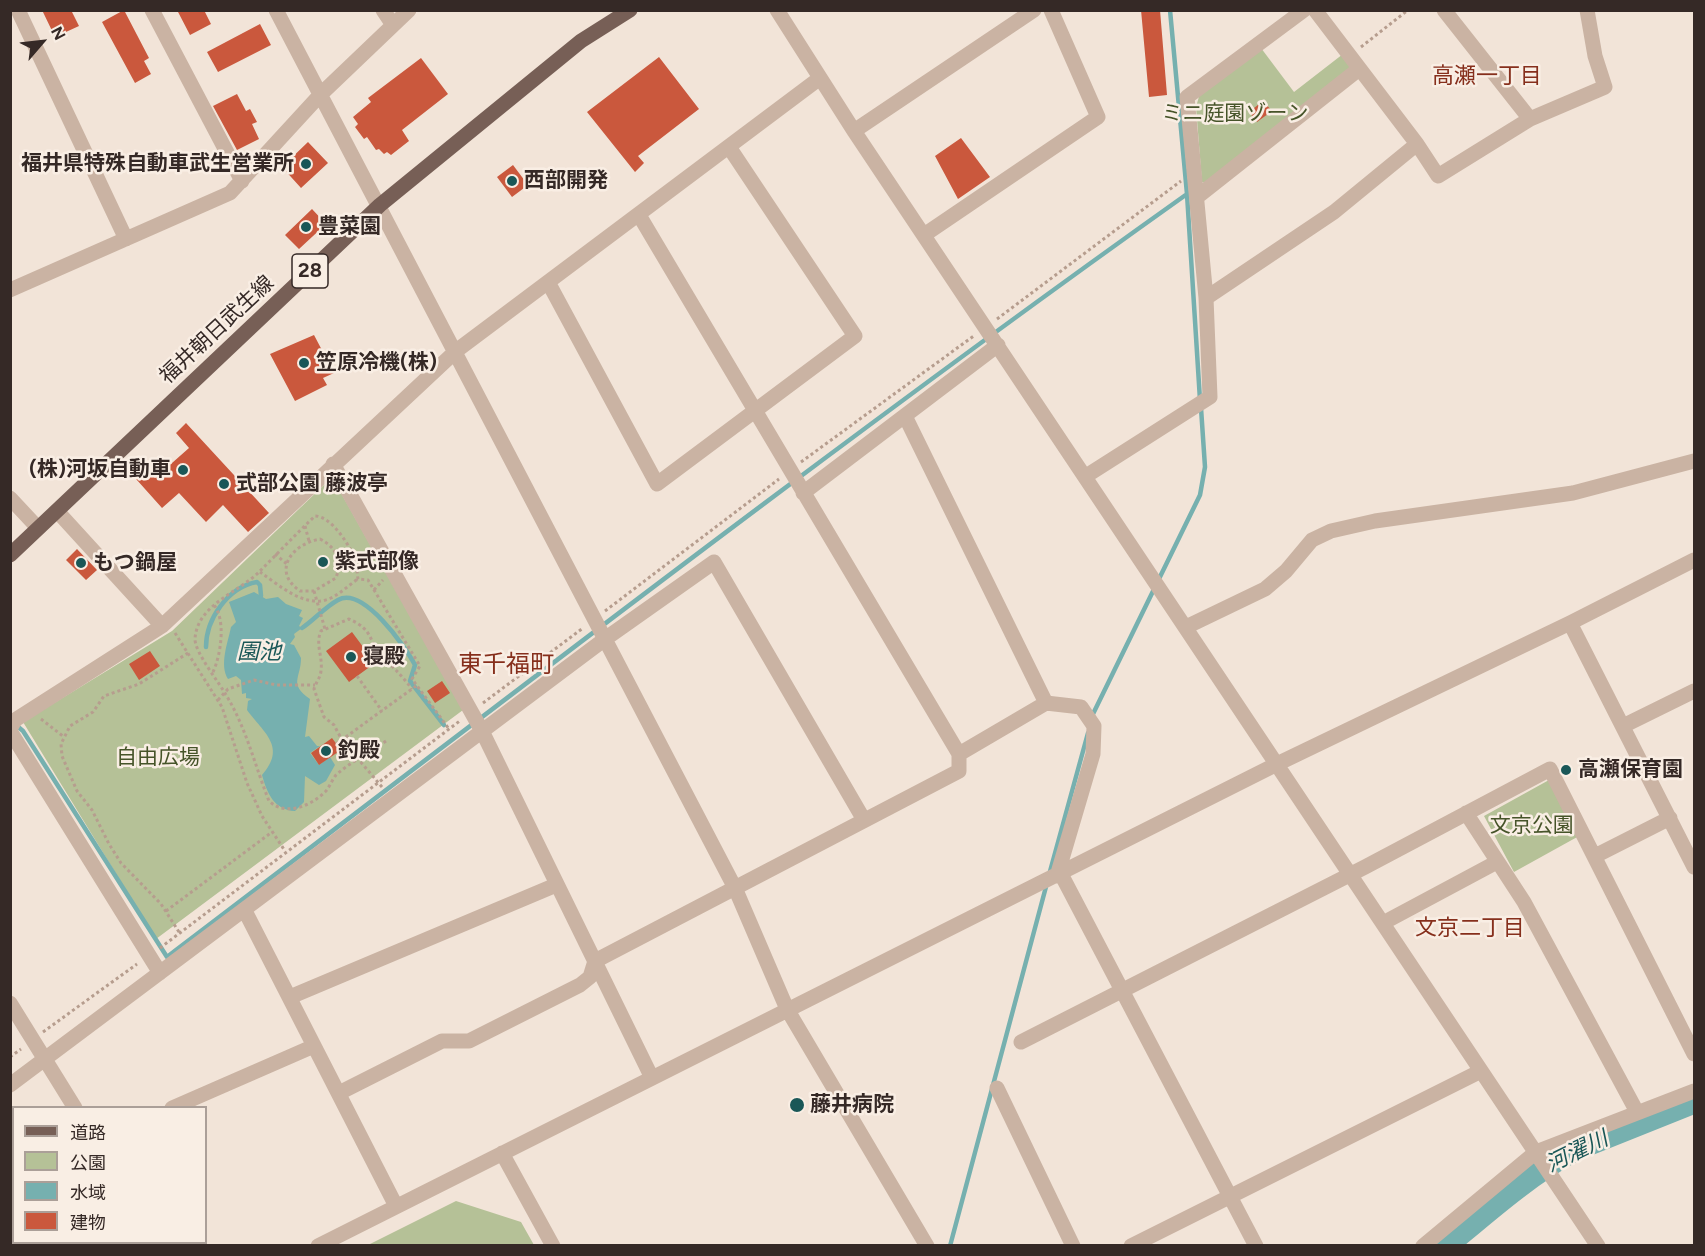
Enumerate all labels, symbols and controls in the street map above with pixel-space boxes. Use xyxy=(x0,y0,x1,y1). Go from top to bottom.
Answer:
north arrow xyxy=(12,12,72,72)
text: N xyxy=(47,23,70,43)
district label: 高瀬一丁目 xyxy=(1432,64,1542,90)
park label: ミニ庭園ゾーン xyxy=(1162,101,1308,127)
place label: 福井県特殊自動車武生営業所 xyxy=(21,151,294,177)
marker: 福井県特殊自動車武生営業所 xyxy=(299,157,313,171)
place label: 西部開発 xyxy=(524,168,608,194)
marker: 西部開発 xyxy=(505,174,519,188)
place label: 豊菜園 xyxy=(318,214,381,240)
marker: 豊菜園 xyxy=(299,220,313,234)
road number: 28 xyxy=(292,254,328,288)
street label: 福井朝日武生線 xyxy=(155,271,279,389)
place label: 笠原冷機(株) xyxy=(316,350,437,376)
marker: 笠原冷機(株) xyxy=(297,356,311,370)
place label: (株)河坂自動車 xyxy=(29,457,171,483)
marker: (株)河坂自動車 xyxy=(176,463,190,477)
place label: 式部公園 藤波亭 xyxy=(236,471,388,497)
marker: 式部公園 藤波亭 xyxy=(217,477,231,491)
place label: 紫式部像 xyxy=(335,549,419,575)
place label: もつ鍋屋 xyxy=(93,550,177,576)
marker: 紫式部像 xyxy=(316,555,330,569)
marker: もつ鍋屋 xyxy=(74,556,88,570)
water label: 園池 xyxy=(237,640,281,666)
place label: 寝殿 xyxy=(363,644,405,670)
marker: 寝殿 xyxy=(344,650,358,664)
district label: 東千福町 xyxy=(458,651,554,679)
place label: 釣殿 xyxy=(338,738,380,764)
marker: 釣殿 xyxy=(319,744,333,758)
park label: 自由広場 xyxy=(116,745,200,771)
place label: 高瀬保育園 xyxy=(1578,757,1683,783)
marker: 高瀬保育園 xyxy=(1559,763,1573,777)
park label: 文京公園 xyxy=(1490,813,1574,839)
district label: 文京二丁目 xyxy=(1415,916,1525,942)
place label: 藤井病院 xyxy=(810,1092,894,1118)
marker: 藤井病院 xyxy=(788,1096,806,1114)
legend xyxy=(12,1106,207,1244)
text: 道路 xyxy=(70,1122,106,1144)
water label: 河濯川 xyxy=(1542,1126,1612,1178)
text: 公園 xyxy=(70,1152,106,1174)
text: 水域 xyxy=(70,1182,106,1204)
text: 建物 xyxy=(70,1212,106,1234)

